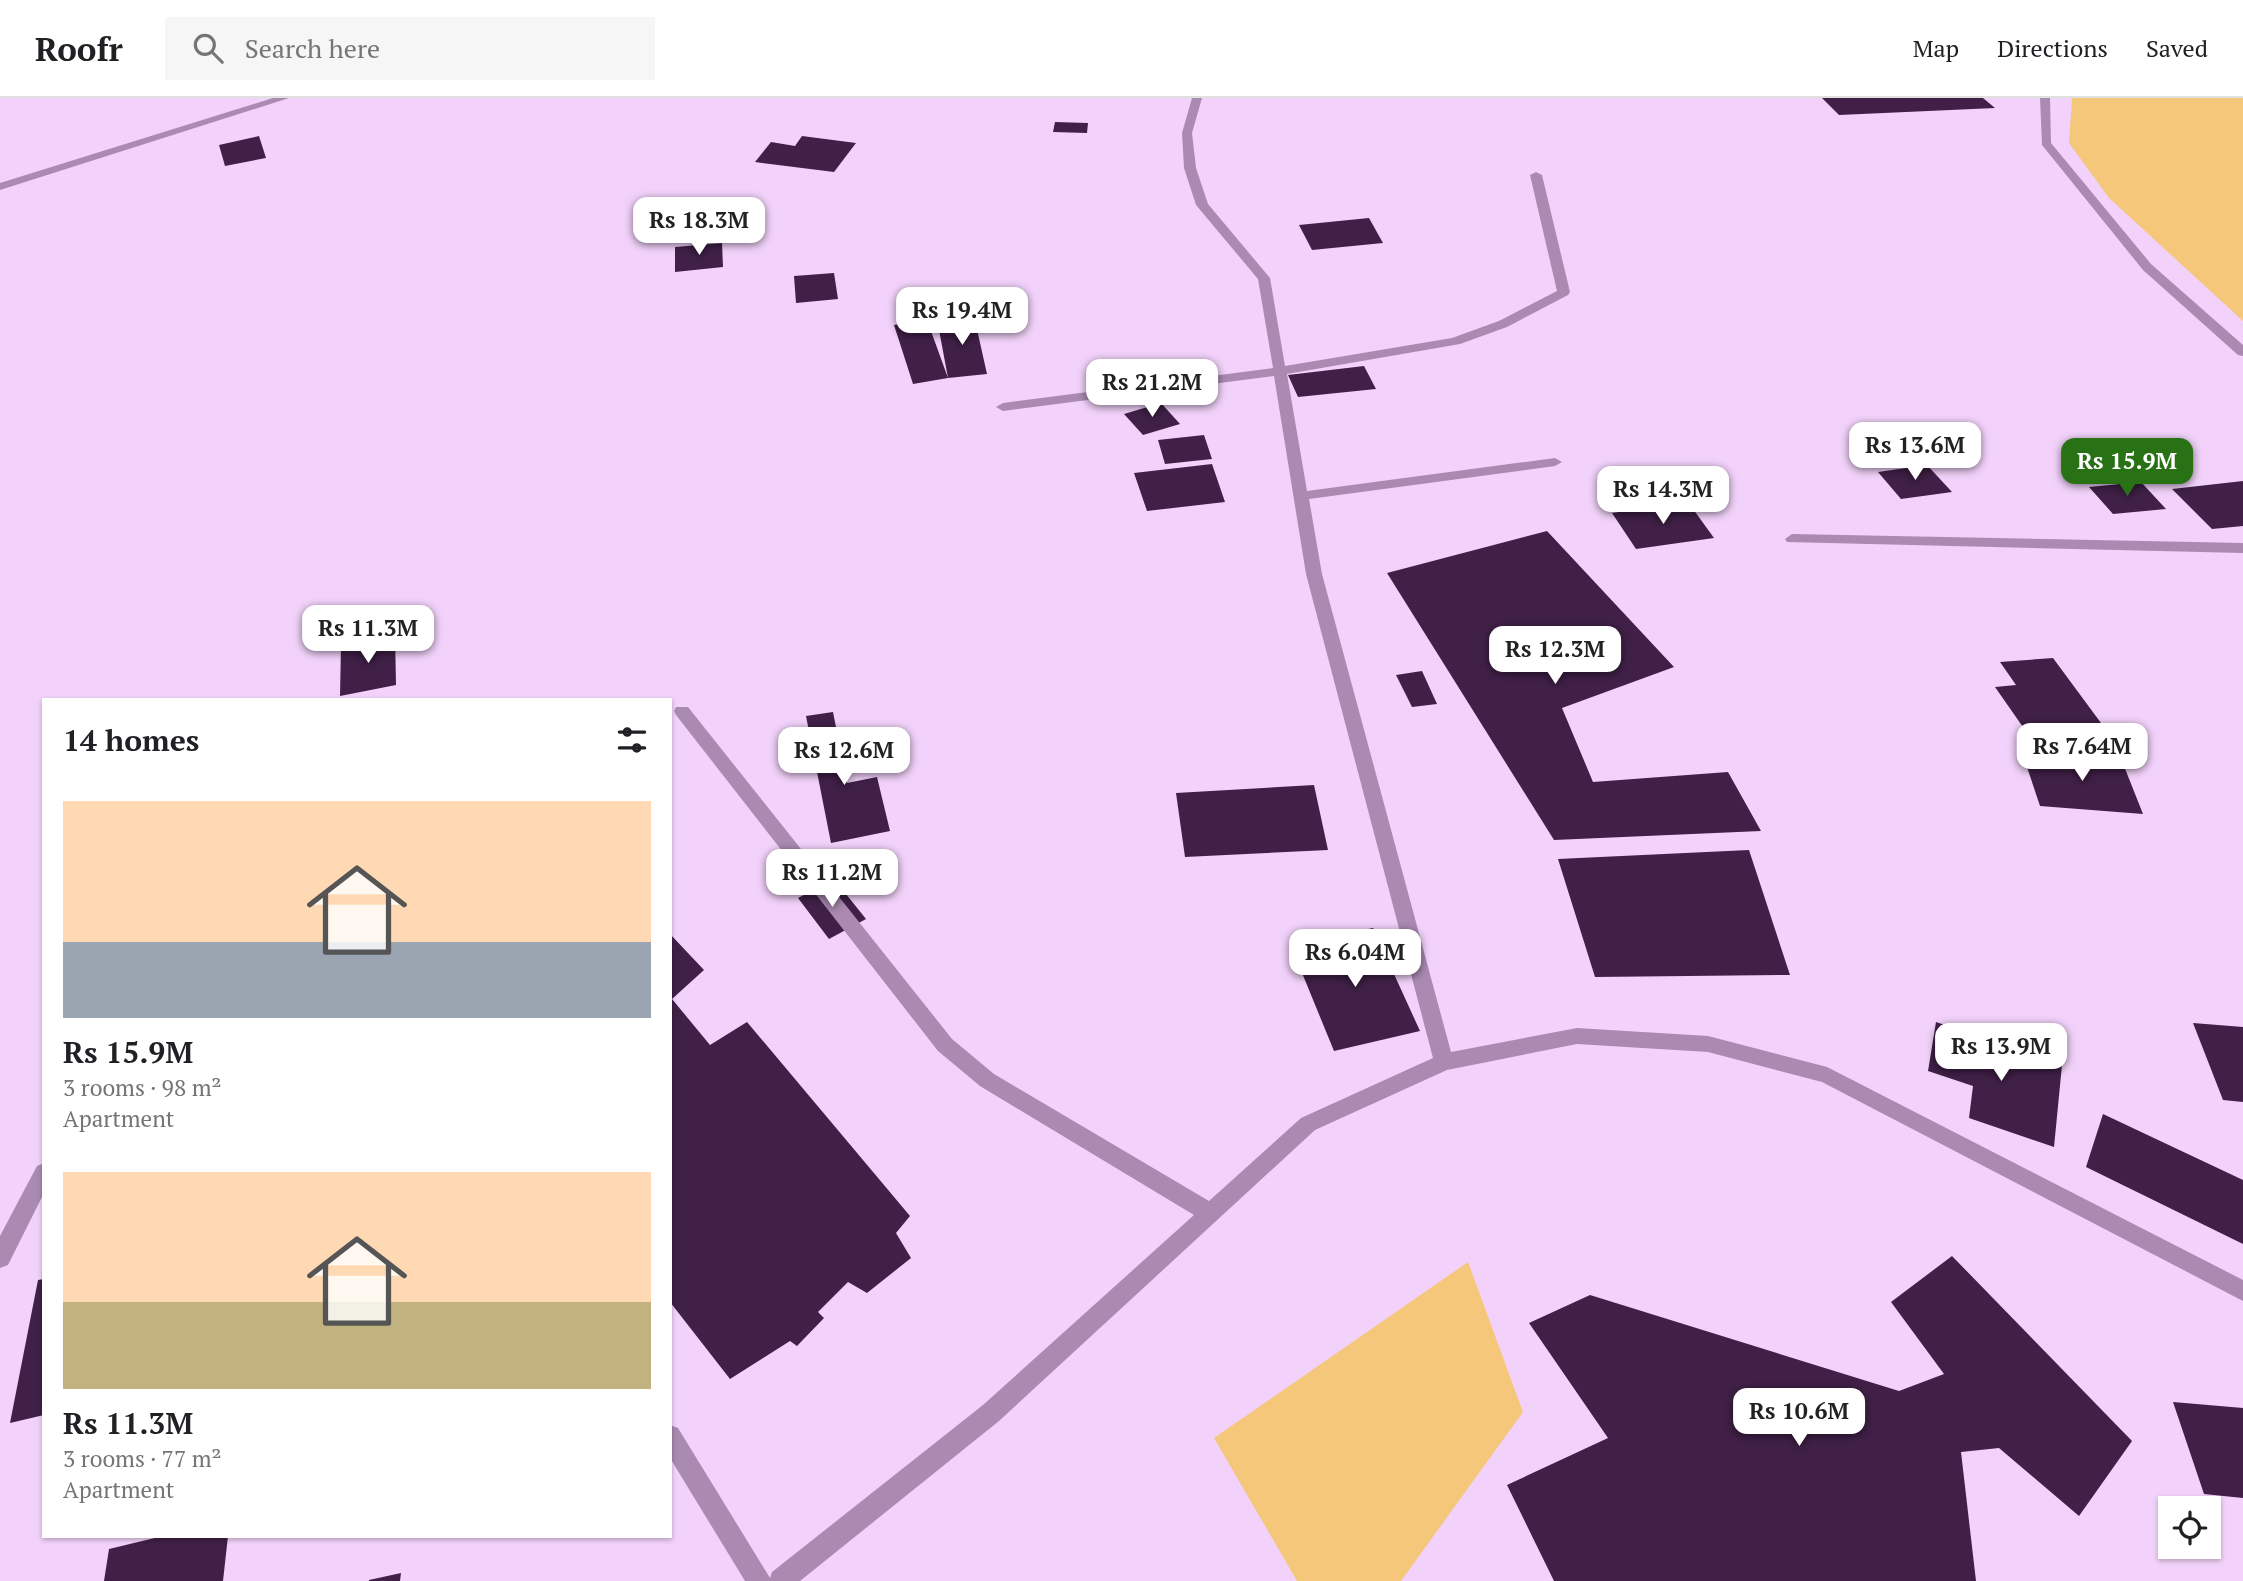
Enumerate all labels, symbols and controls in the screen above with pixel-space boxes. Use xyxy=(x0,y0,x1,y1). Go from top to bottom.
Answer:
search box xyxy=(165,17,655,80)
text: Roofr xyxy=(35,27,123,70)
icon: search xyxy=(189,29,227,67)
text: Search here xyxy=(245,31,380,65)
text: Map xyxy=(1913,32,1959,64)
text: Directions xyxy=(1997,32,2108,64)
text: Saved xyxy=(2146,32,2208,64)
pin: Rs 18.3M xyxy=(627,198,771,257)
text: Rs 18.3M xyxy=(649,204,749,235)
pin: Rs 19.4M xyxy=(890,288,1034,347)
text: Rs 19.4M xyxy=(912,294,1012,325)
pin: Rs 21.2M xyxy=(1080,360,1224,419)
text: Rs 21.2M xyxy=(1102,366,1202,397)
pin: Rs 13.6M xyxy=(1843,422,1987,482)
text: Rs 13.6M xyxy=(1865,429,1965,460)
pin: Rs 15.9M xyxy=(2055,438,2199,498)
text: Rs 15.9M xyxy=(2077,445,2177,476)
pin: Rs 14.3M xyxy=(1591,466,1735,526)
text: Rs 14.3M xyxy=(1613,473,1713,504)
pin: Rs 11.3M xyxy=(296,606,440,665)
text: Rs 11.3M xyxy=(318,612,418,643)
pin: Rs 12.3M xyxy=(1483,626,1627,686)
text: Rs 12.3M xyxy=(1505,633,1605,664)
text: 14 homes xyxy=(63,720,199,760)
icon: filters xyxy=(613,721,651,759)
pin: Rs 7.64M xyxy=(2010,724,2154,783)
pin: Rs 12.6M xyxy=(772,728,916,787)
text: Rs 7.64M xyxy=(2033,730,2131,761)
text: Rs 12.6M xyxy=(794,734,894,765)
icon: home xyxy=(294,847,420,973)
pin: Rs 11.2M xyxy=(760,850,904,909)
text: Rs 11.2M xyxy=(782,856,882,887)
pin: Rs 6.04M xyxy=(1283,930,1427,989)
text: Rs 6.04M xyxy=(1305,936,1405,967)
pin: Rs 13.9M xyxy=(1929,1024,2073,1083)
text: Rs 13.9M xyxy=(1951,1030,2051,1061)
text: Rs 15.9M xyxy=(63,1032,193,1072)
text: 3 rooms · 98 m² xyxy=(63,1072,222,1103)
text: Apartment xyxy=(63,1103,174,1134)
icon: home xyxy=(294,1218,420,1344)
pin: Rs 10.6M xyxy=(1727,1388,1871,1448)
text: Rs 10.6M xyxy=(1749,1395,1849,1426)
text: Rs 11.3M xyxy=(63,1403,193,1443)
text: 3 rooms · 77 m² xyxy=(63,1443,222,1474)
text: Apartment xyxy=(63,1474,174,1505)
map controls xyxy=(2158,1496,2221,1559)
button: locate xyxy=(2158,1496,2221,1559)

